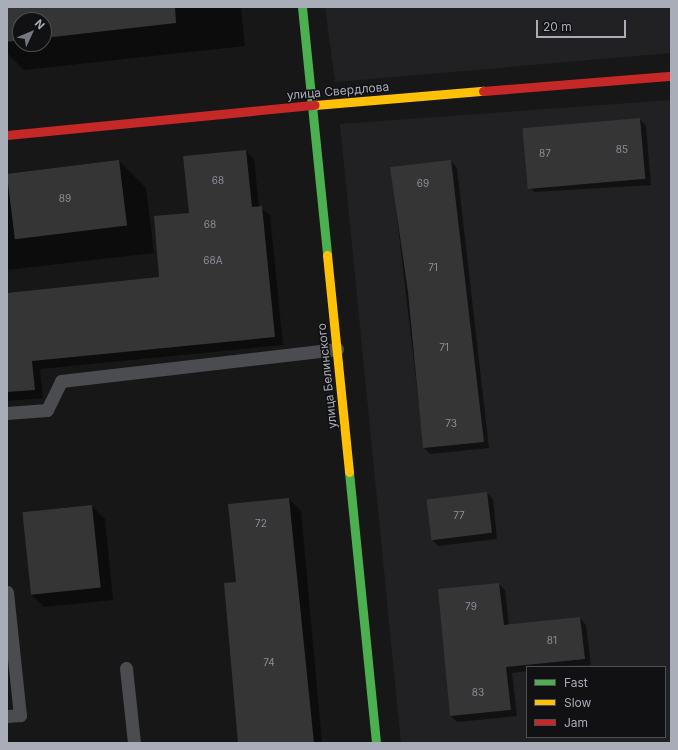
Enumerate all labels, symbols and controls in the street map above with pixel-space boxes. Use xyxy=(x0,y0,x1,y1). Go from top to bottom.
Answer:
north arrow xyxy=(12,12,52,52)
scale bar xyxy=(538,12,628,38)
text: N xyxy=(32,16,48,32)
text: 20 m xyxy=(543,19,572,34)
street label: улица Свердлова xyxy=(286,79,390,103)
house number: 85 xyxy=(616,144,628,156)
house number: 87 xyxy=(539,148,551,160)
house number: 68 xyxy=(212,175,224,187)
house number: 69 xyxy=(417,178,429,190)
house number: 89 xyxy=(59,193,71,205)
house number: 68 xyxy=(204,219,216,231)
house number: 68А xyxy=(203,255,223,267)
house number: 71 xyxy=(428,262,438,274)
street label: улица Белинского xyxy=(314,323,340,429)
house number: 71 xyxy=(439,342,449,354)
house number: 73 xyxy=(445,418,457,430)
house number: 77 xyxy=(453,510,465,522)
house number: 72 xyxy=(255,518,267,530)
house number: 79 xyxy=(465,601,477,613)
house number: 81 xyxy=(547,635,557,647)
house number: 74 xyxy=(263,657,275,669)
legend xyxy=(526,666,666,738)
text: Fast xyxy=(564,675,588,690)
house number: 83 xyxy=(472,687,484,699)
text: Slow xyxy=(564,695,591,710)
text: Jam xyxy=(564,715,588,730)

